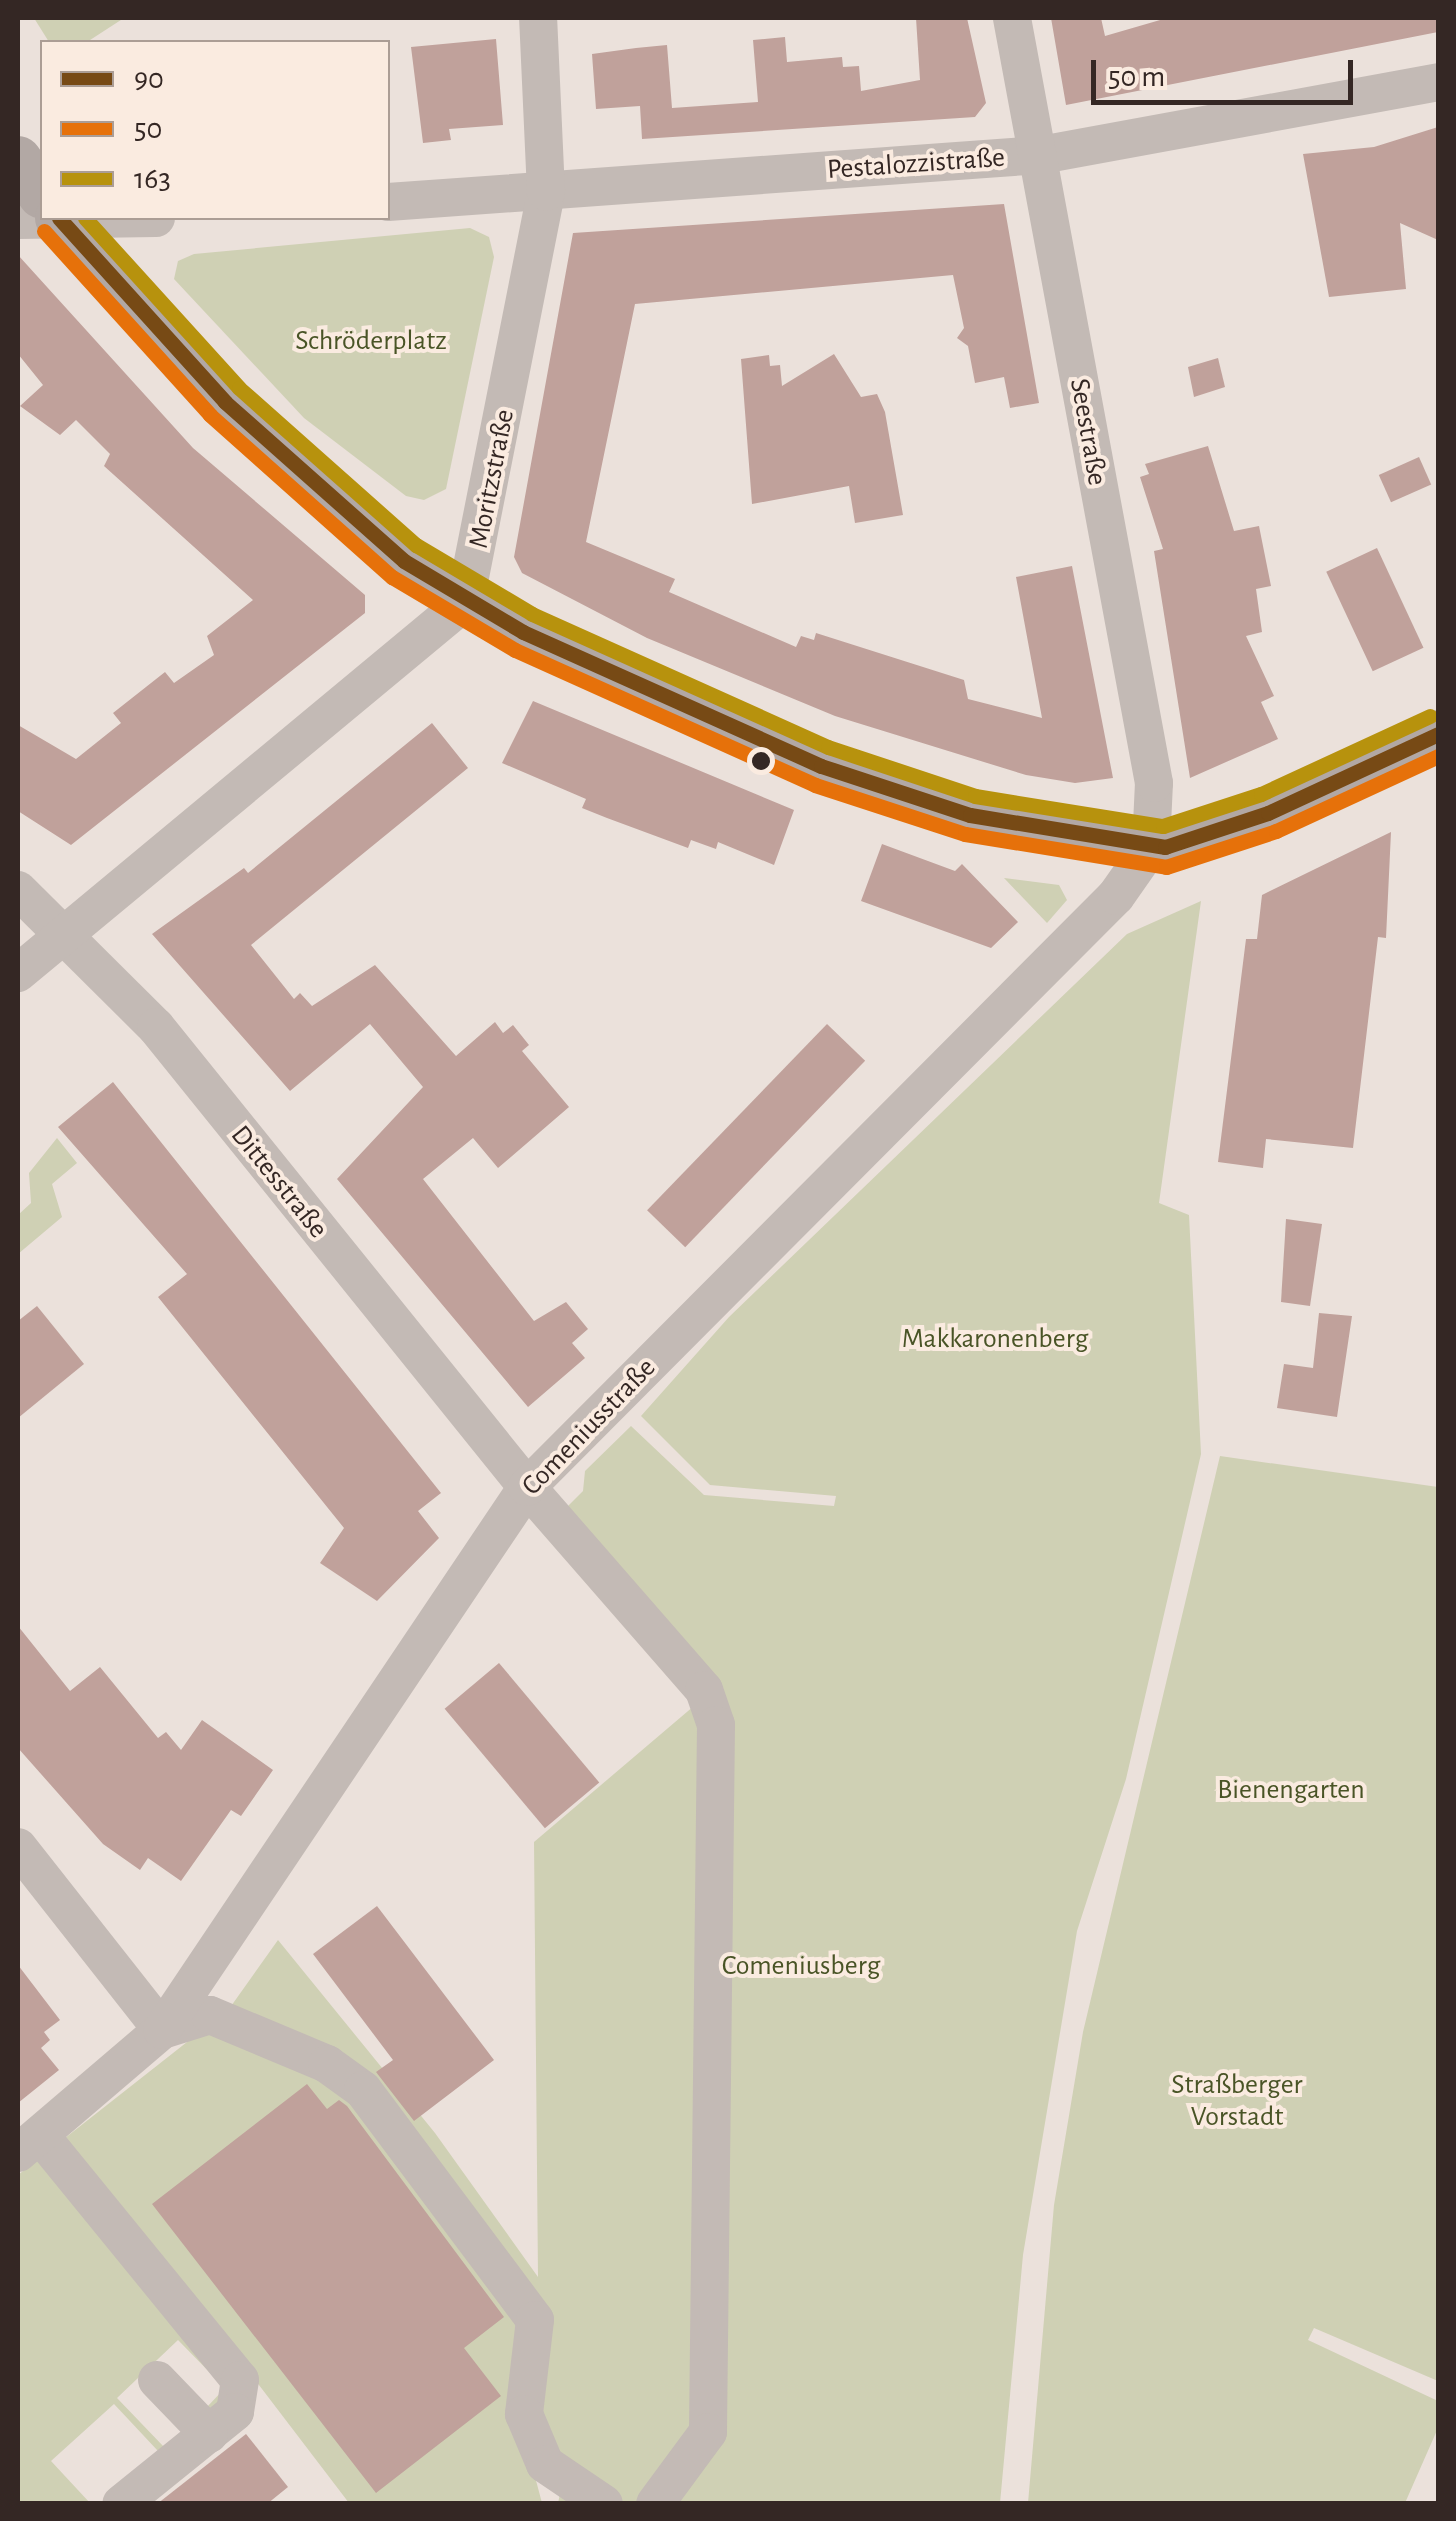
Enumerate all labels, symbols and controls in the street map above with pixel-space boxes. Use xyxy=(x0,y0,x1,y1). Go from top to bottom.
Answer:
legend xyxy=(40,40,390,220)
scale bar xyxy=(1096,40,1358,102)
text: 50 m xyxy=(1108,62,1165,92)
text: 90 xyxy=(134,64,164,94)
text: 50 xyxy=(134,114,162,144)
street label: Pestalozzistraße xyxy=(826,141,1006,187)
text: 163 xyxy=(134,164,171,194)
park label: Schröderplatz xyxy=(295,324,447,358)
street label: Seestraße xyxy=(1062,376,1114,488)
street label: Moritzstraße xyxy=(462,407,522,551)
unlabelled marker xyxy=(751,751,771,771)
street label: Dittesstraße xyxy=(223,1119,335,1245)
park label: Makkaronenberg xyxy=(902,1322,1088,1356)
street label: Comeniusstraße xyxy=(515,1351,663,1503)
park label: Bienengarten xyxy=(1217,1773,1365,1807)
park label: Comeniusberg xyxy=(722,1949,880,1983)
park label: Straßberger Vorstadt xyxy=(1171,2068,1303,2134)

